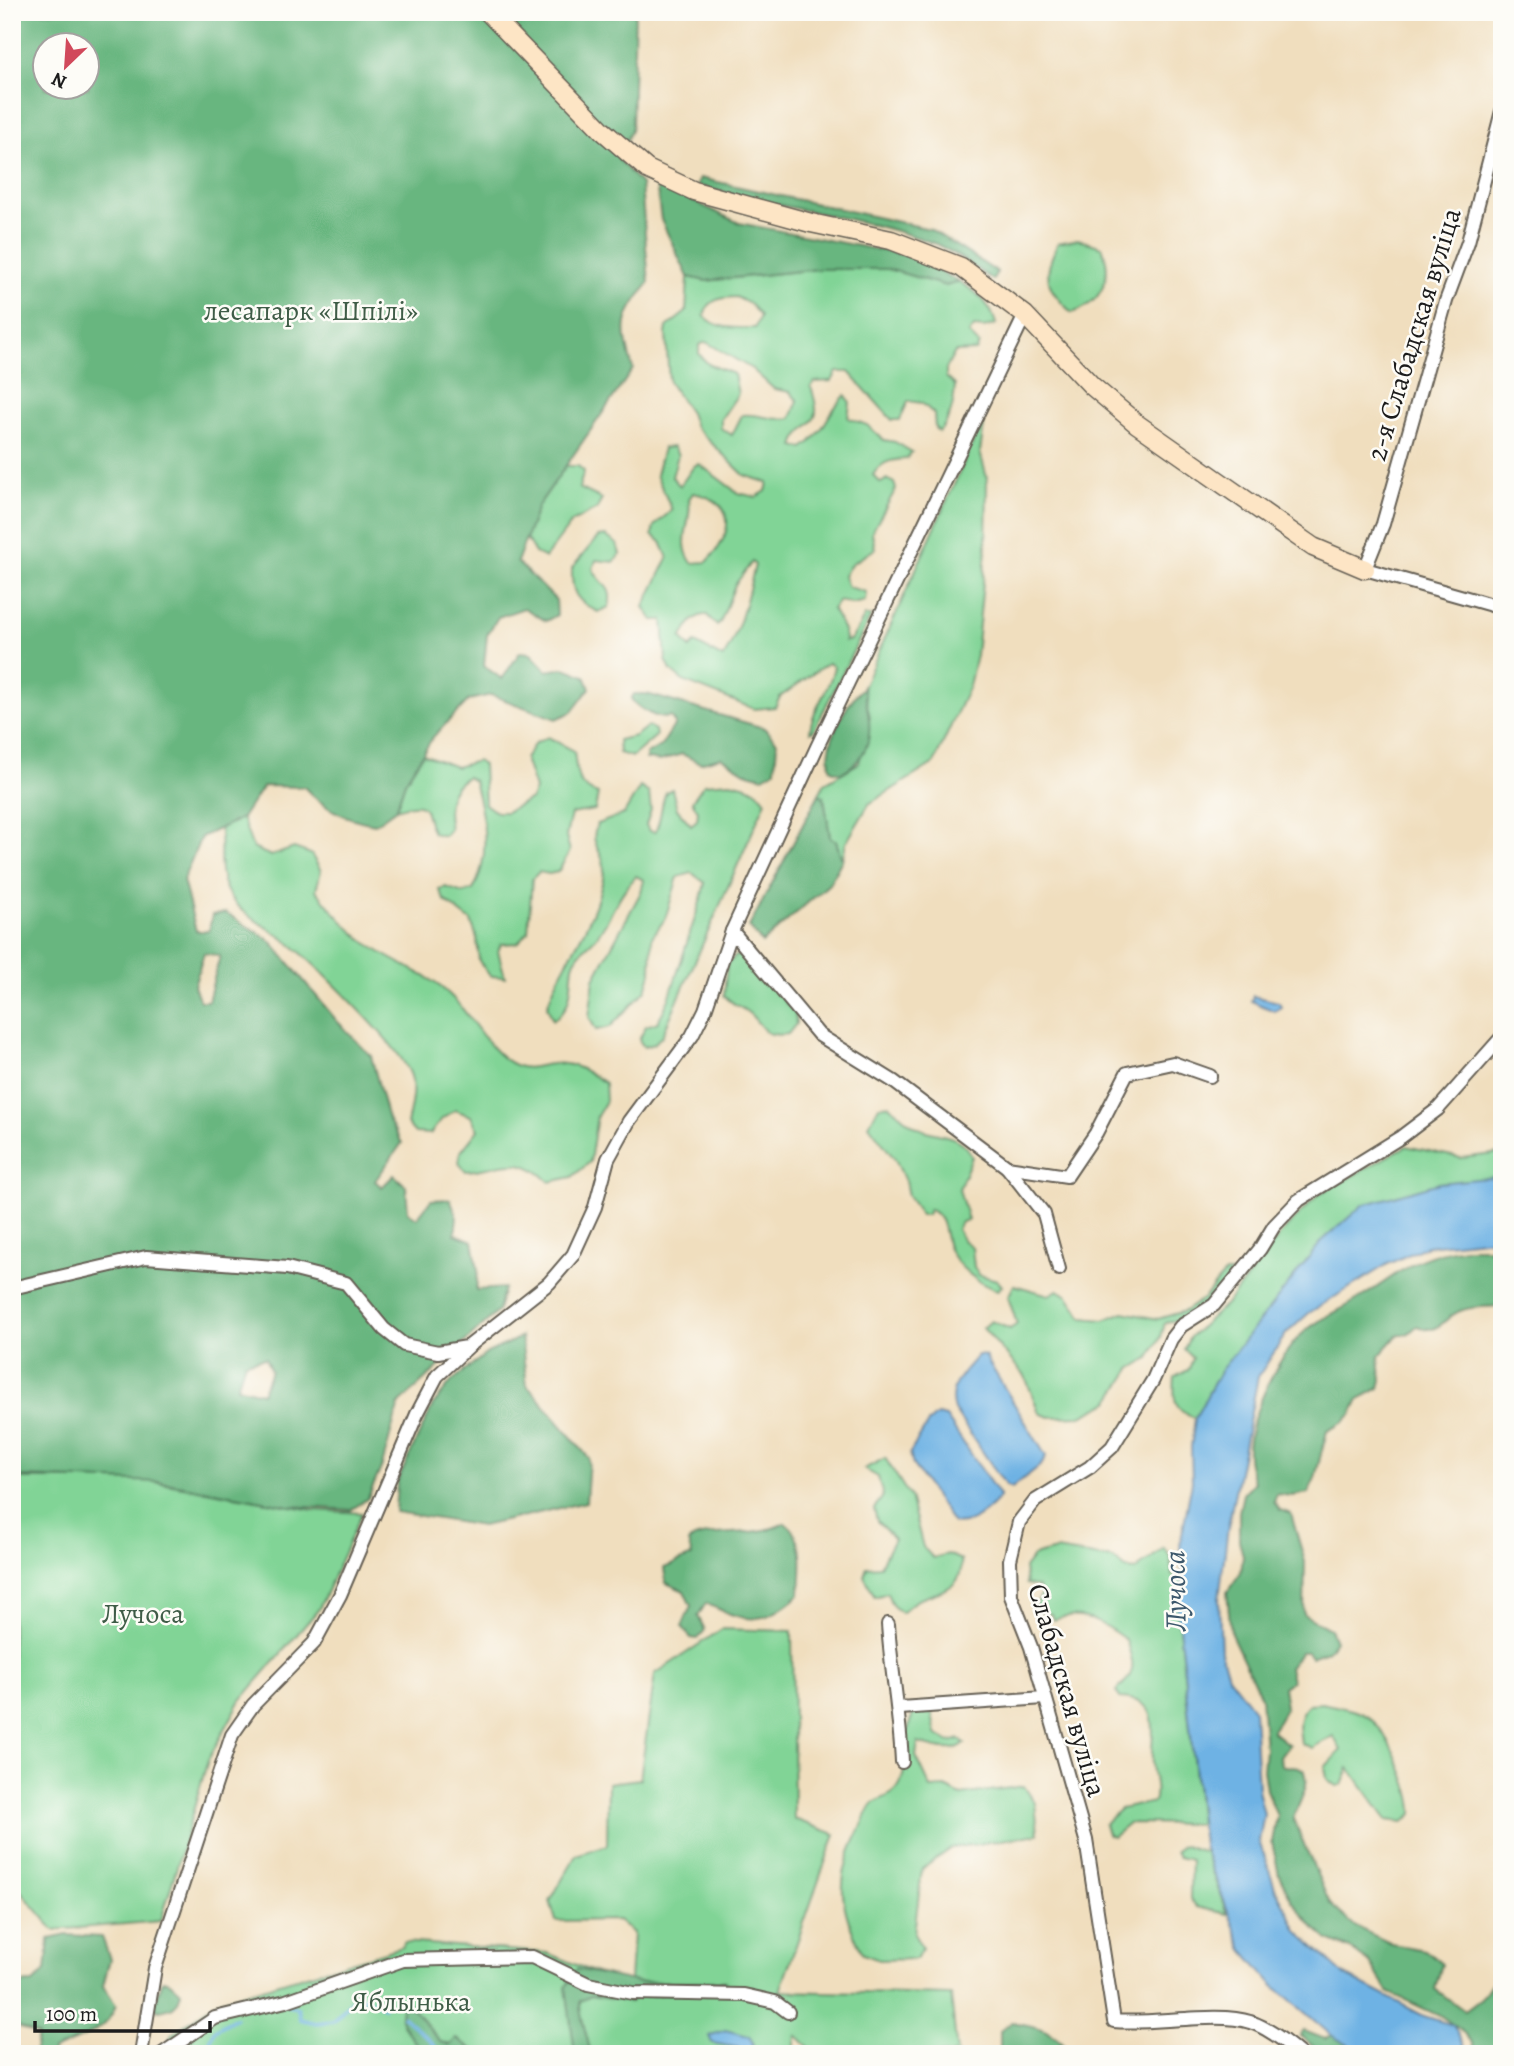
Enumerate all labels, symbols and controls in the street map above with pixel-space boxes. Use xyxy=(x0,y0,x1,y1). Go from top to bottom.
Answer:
north arrow xyxy=(32,32,102,102)
text: N xyxy=(47,66,71,95)
street label: 2-я Слабадская вуліца xyxy=(1357,203,1471,465)
park label: лесапарк «Шпілі» xyxy=(204,292,418,330)
water label: Лучоса xyxy=(1154,1550,1196,1633)
street label: Слабадская вуліца xyxy=(1018,1579,1116,1801)
park label: Лучоса xyxy=(102,1595,184,1633)
park label: Яблынька xyxy=(351,1983,471,2021)
scale bar xyxy=(35,1989,210,2033)
text: 100 m xyxy=(46,2000,97,2028)

